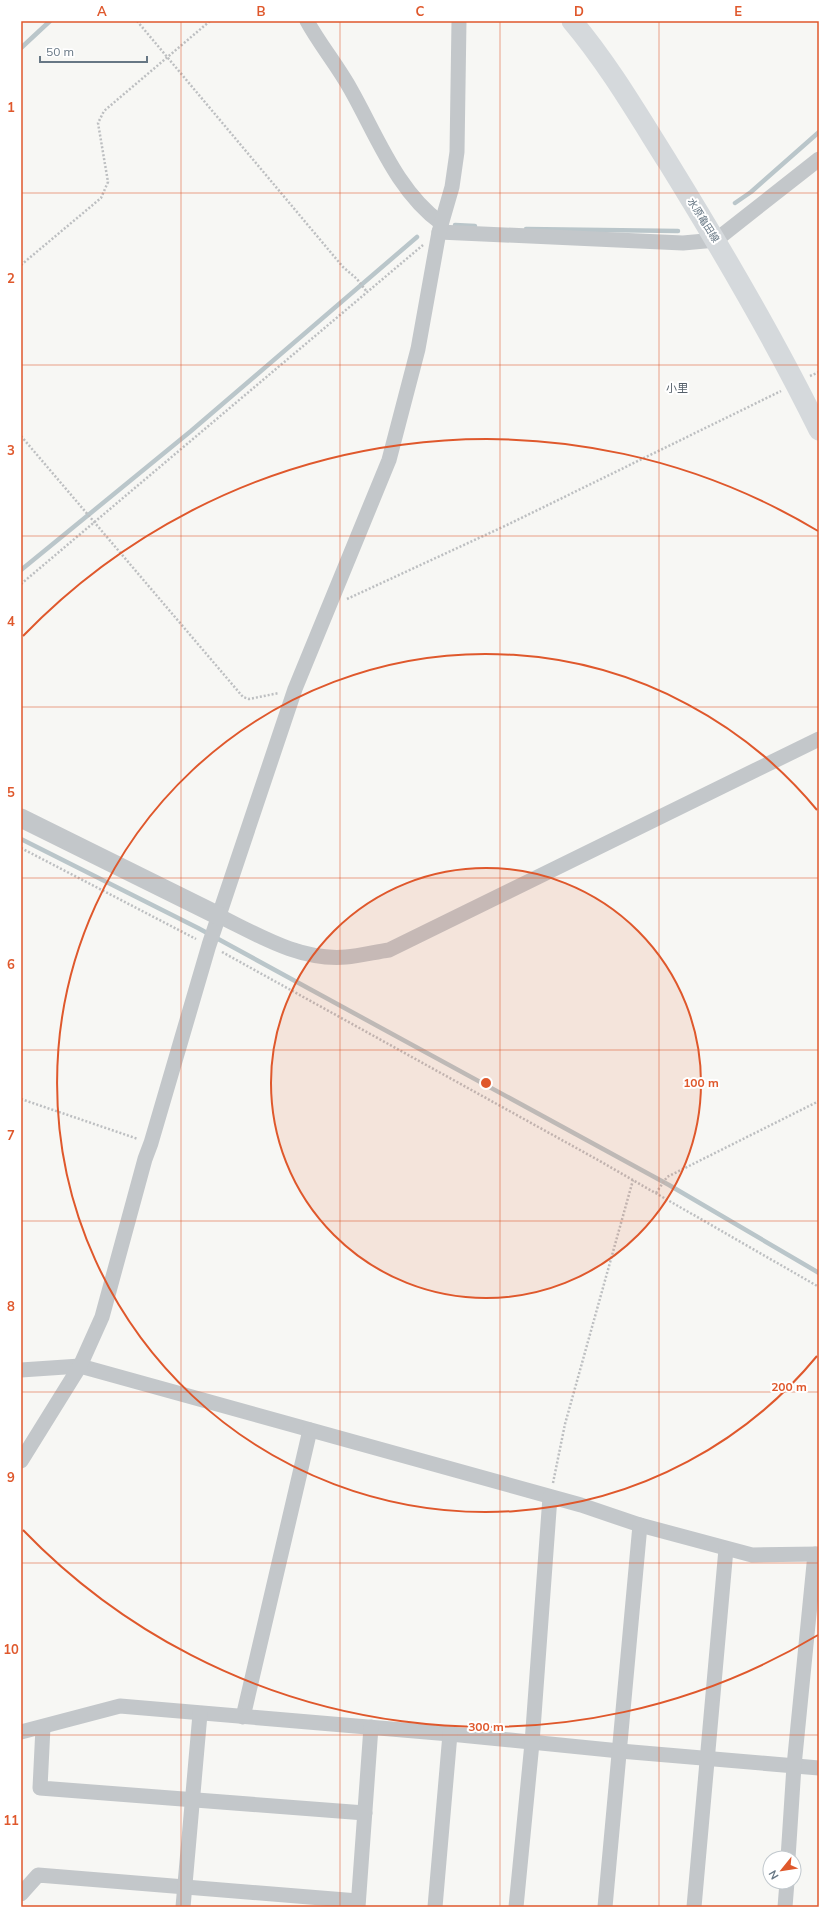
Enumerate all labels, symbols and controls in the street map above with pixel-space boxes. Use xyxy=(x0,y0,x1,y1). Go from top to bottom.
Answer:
text: A xyxy=(97,3,107,19)
text: B xyxy=(257,3,266,19)
text: C xyxy=(416,3,425,19)
text: D xyxy=(574,3,584,19)
text: E xyxy=(734,3,742,19)
scale bar xyxy=(40,38,147,64)
text: 50 m xyxy=(46,44,74,59)
text: 1 xyxy=(7,99,15,115)
street label: 水原亀田線 xyxy=(685,196,722,245)
text: 2 xyxy=(7,270,15,286)
district label: 小里 xyxy=(666,381,688,395)
text: 3 xyxy=(7,442,15,458)
text: 4 xyxy=(7,613,15,629)
text: 5 xyxy=(7,784,15,800)
text: 6 xyxy=(7,956,15,972)
text: 100 m xyxy=(683,1075,719,1090)
centre of rings xyxy=(479,1076,493,1090)
text: 7 xyxy=(7,1127,15,1143)
text: 8 xyxy=(7,1298,15,1314)
text: 200 m xyxy=(771,1379,807,1394)
text: 9 xyxy=(7,1469,15,1485)
text: 10 xyxy=(3,1641,19,1657)
text: 300 m xyxy=(468,1719,504,1734)
text: 11 xyxy=(3,1812,19,1828)
north arrow xyxy=(762,1850,802,1890)
text: N xyxy=(765,1868,781,1882)

